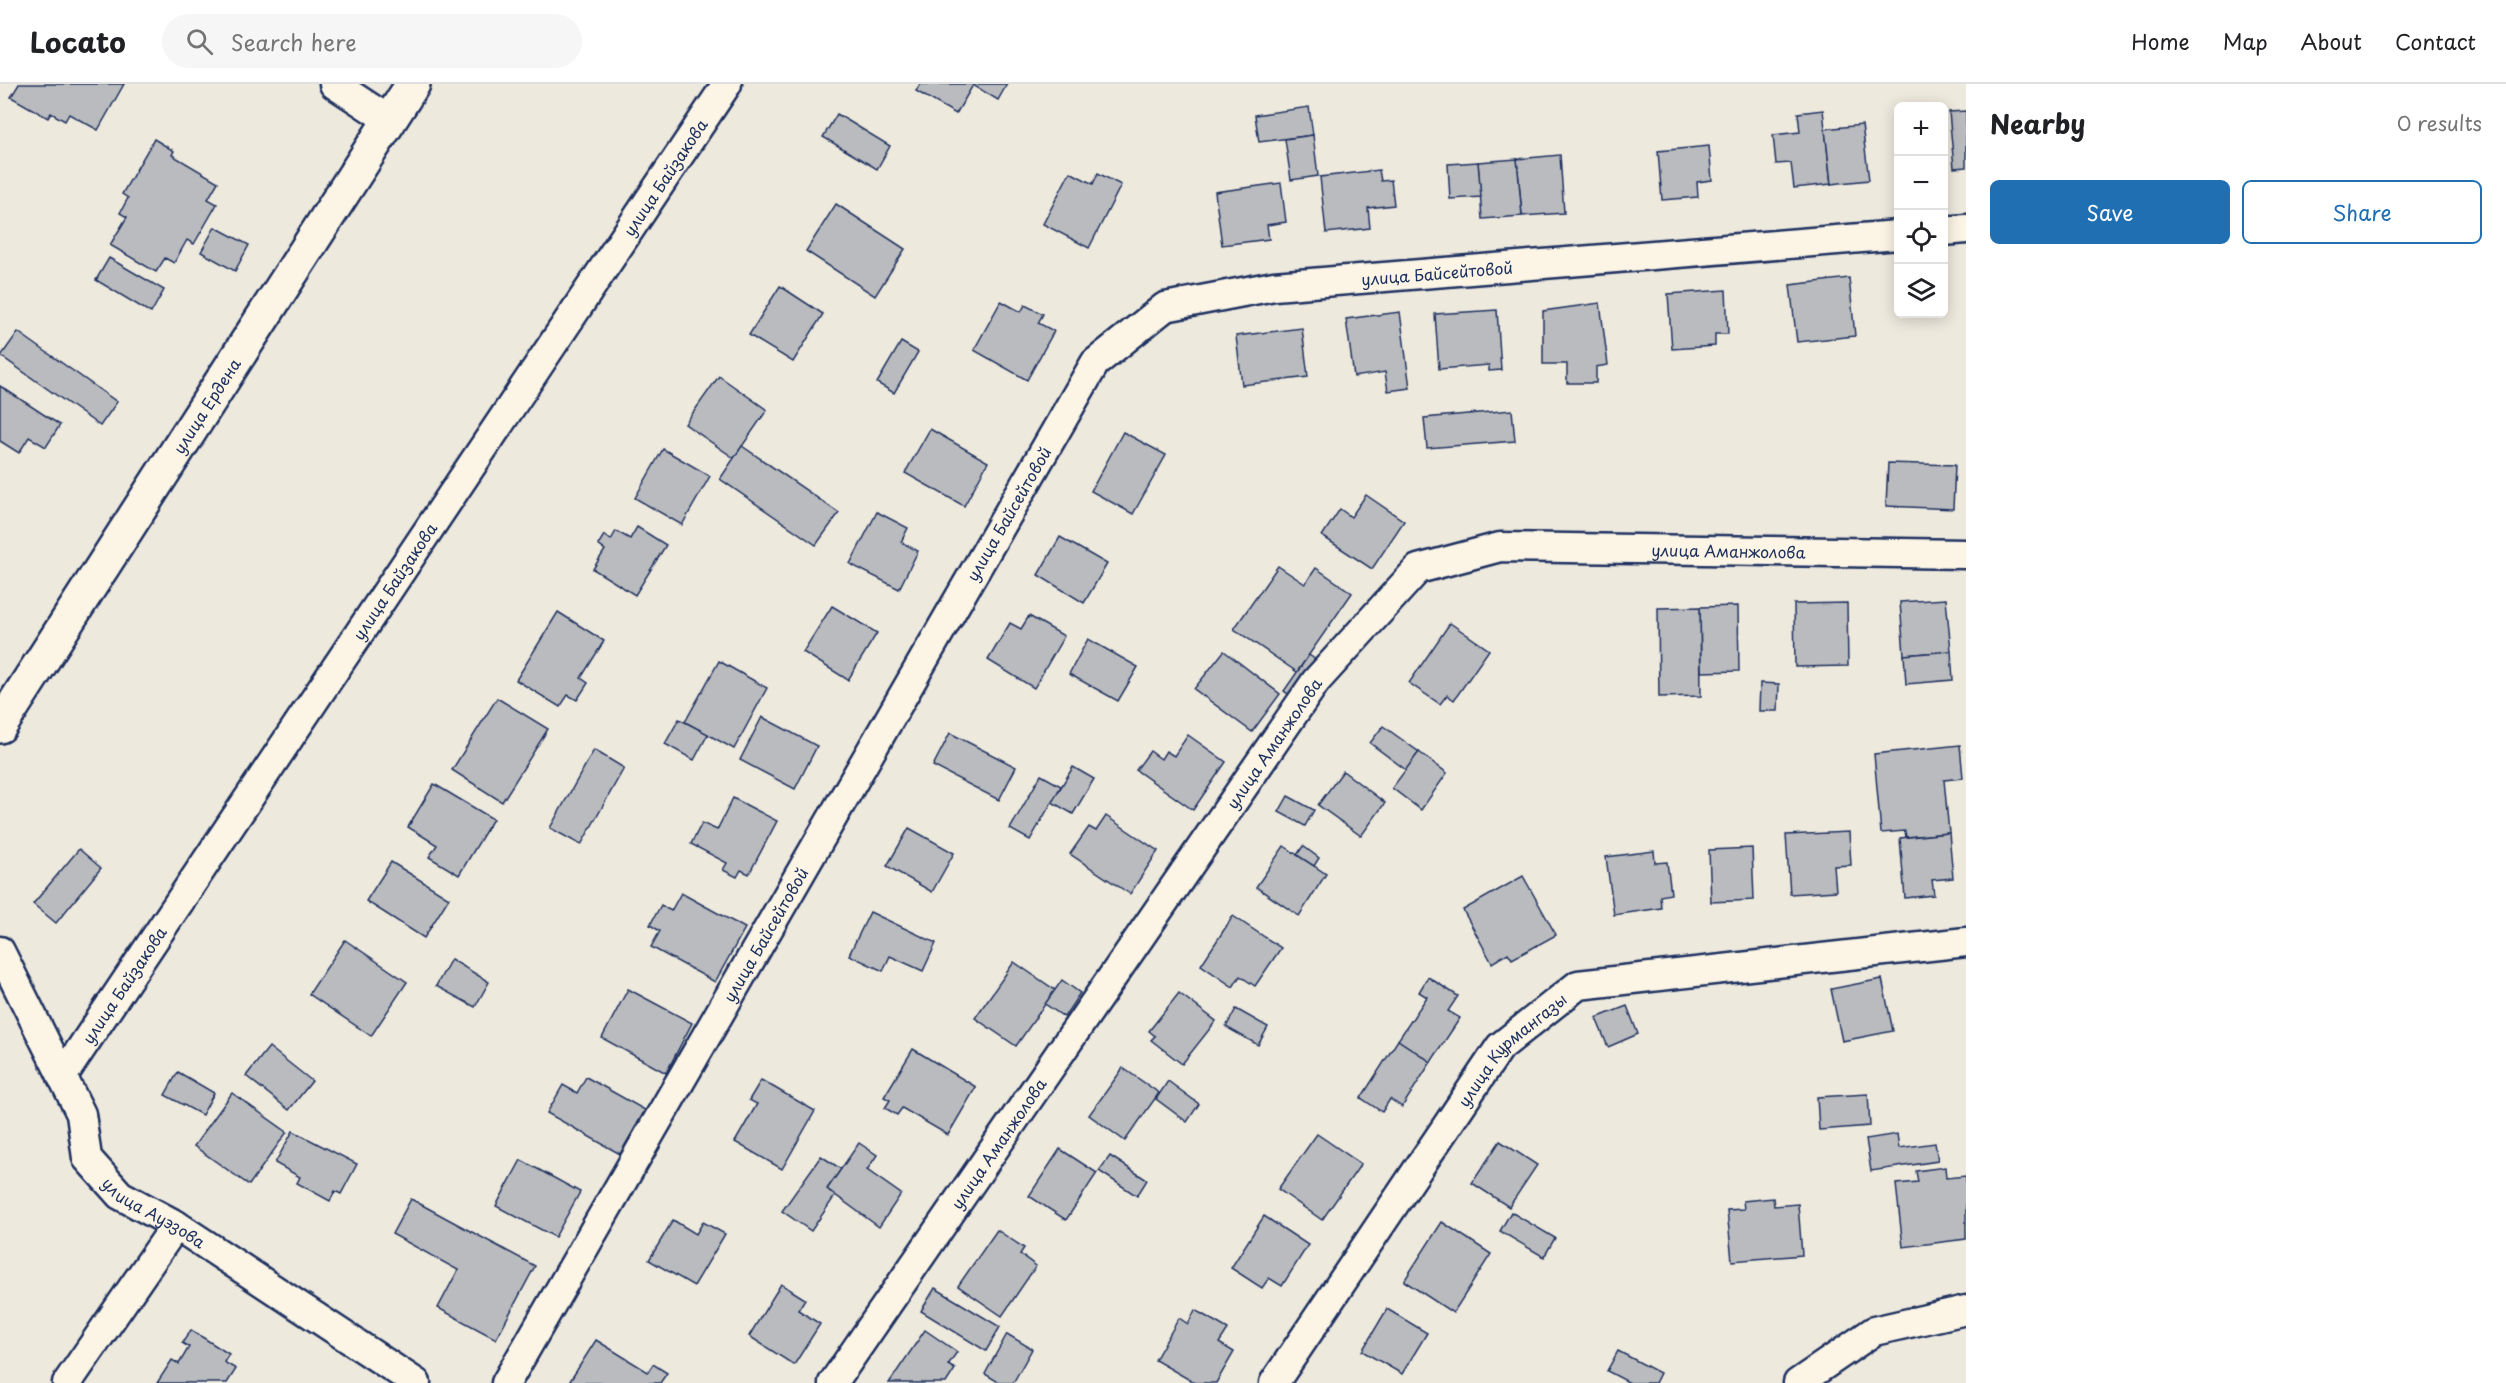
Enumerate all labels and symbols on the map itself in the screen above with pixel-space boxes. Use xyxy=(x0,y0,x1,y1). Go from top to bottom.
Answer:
street label: улица Байзакова xyxy=(617,114,713,241)
street label: улица Байсейтовой xyxy=(1360,255,1514,291)
street label: улица Ердена xyxy=(166,353,246,458)
street label: улица Байсейтовой xyxy=(960,442,1056,585)
street label: улица Байзакова xyxy=(346,517,442,644)
street label: улица Аманжолова xyxy=(1651,537,1806,564)
street label: улица Аманжолова xyxy=(1220,672,1327,813)
street label: улица Байсейтовой xyxy=(717,863,813,1006)
street label: улица Байзакова xyxy=(76,921,172,1048)
street label: улица Курмангазы xyxy=(1451,987,1571,1111)
street label: улица Аманжолова xyxy=(944,1073,1052,1214)
street label: улица Ауэзова xyxy=(97,1171,211,1253)

